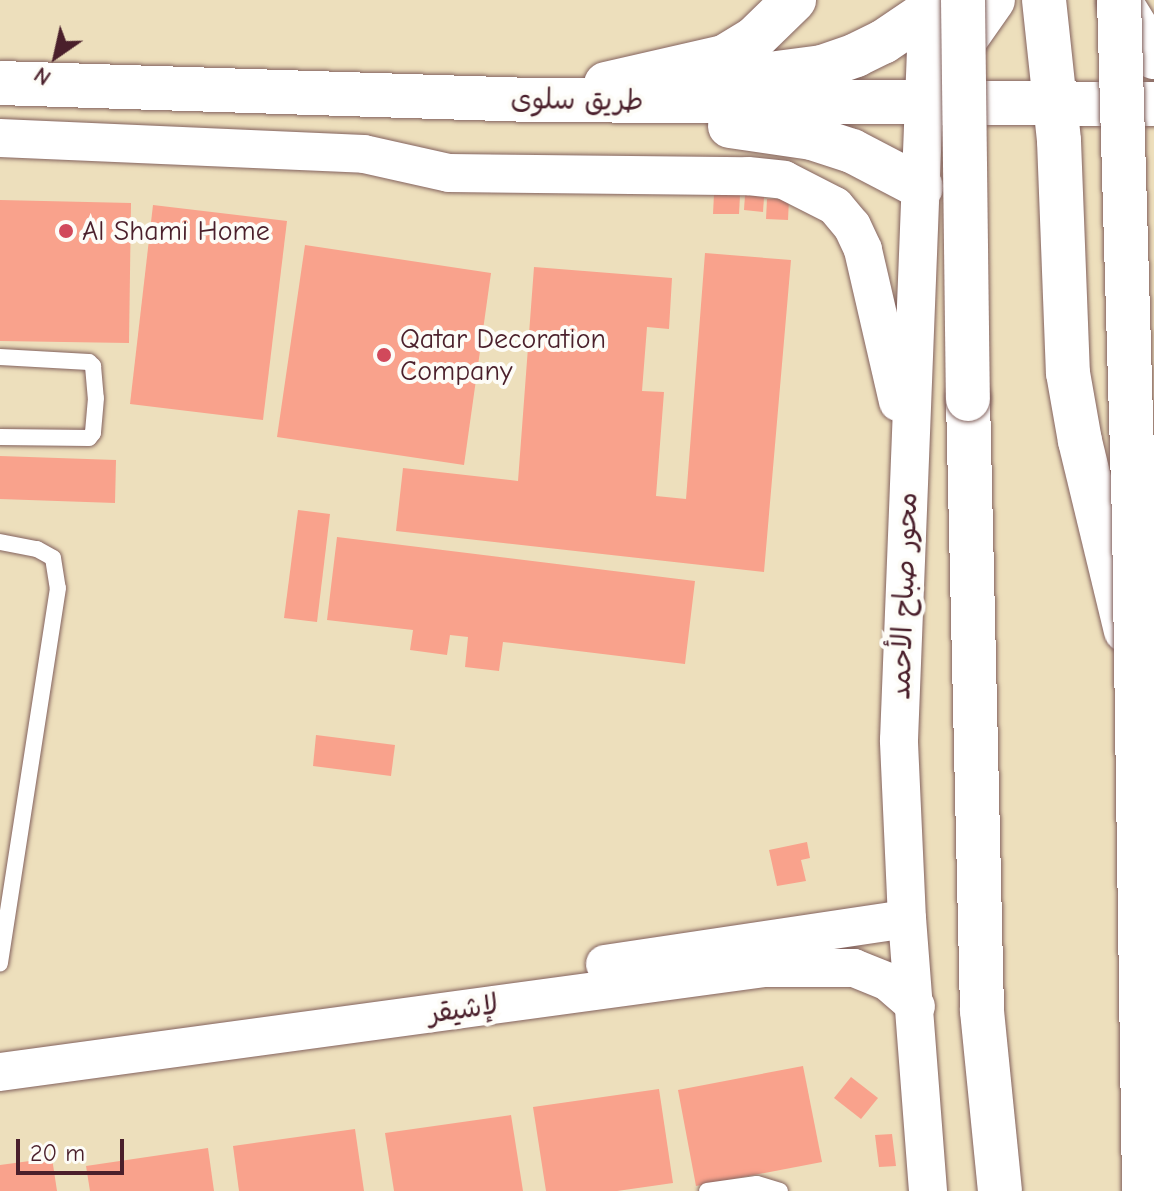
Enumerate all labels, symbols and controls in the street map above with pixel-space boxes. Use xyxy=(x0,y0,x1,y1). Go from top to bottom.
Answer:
north arrow xyxy=(16,16,96,96)
text: N xyxy=(29,61,56,91)
street label: طريق سلوى xyxy=(510,82,644,118)
place label: Al Shami Home xyxy=(82,214,270,248)
marker: Al Shami Home xyxy=(57,222,75,240)
place label: Qatar Decoration Company xyxy=(400,322,606,388)
marker: Qatar Decoration Company xyxy=(375,346,393,364)
street label: محور صباح الأحمد xyxy=(884,492,924,700)
street label: لإشيقر xyxy=(426,987,500,1031)
scale bar xyxy=(20,1123,128,1173)
text: 20 m xyxy=(30,1139,85,1167)

